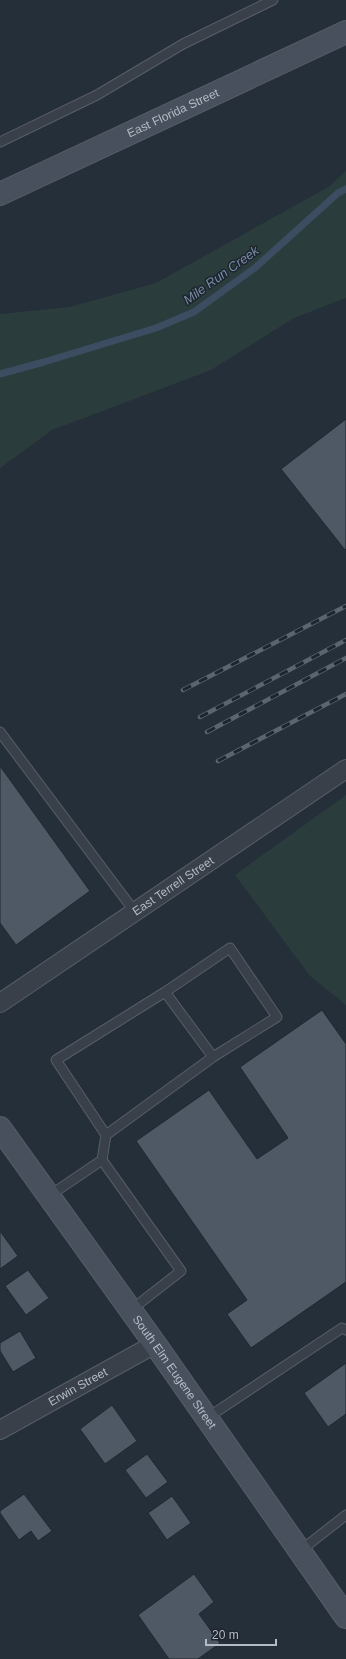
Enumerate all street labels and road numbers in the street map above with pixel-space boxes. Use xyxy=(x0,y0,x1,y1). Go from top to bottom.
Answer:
street label: East Florida Street xyxy=(125,85,222,140)
street label: East Terrell Street xyxy=(130,853,217,918)
street label: South Elm Eugene Street xyxy=(130,1313,220,1432)
street label: Erwin Street xyxy=(46,1364,110,1409)

